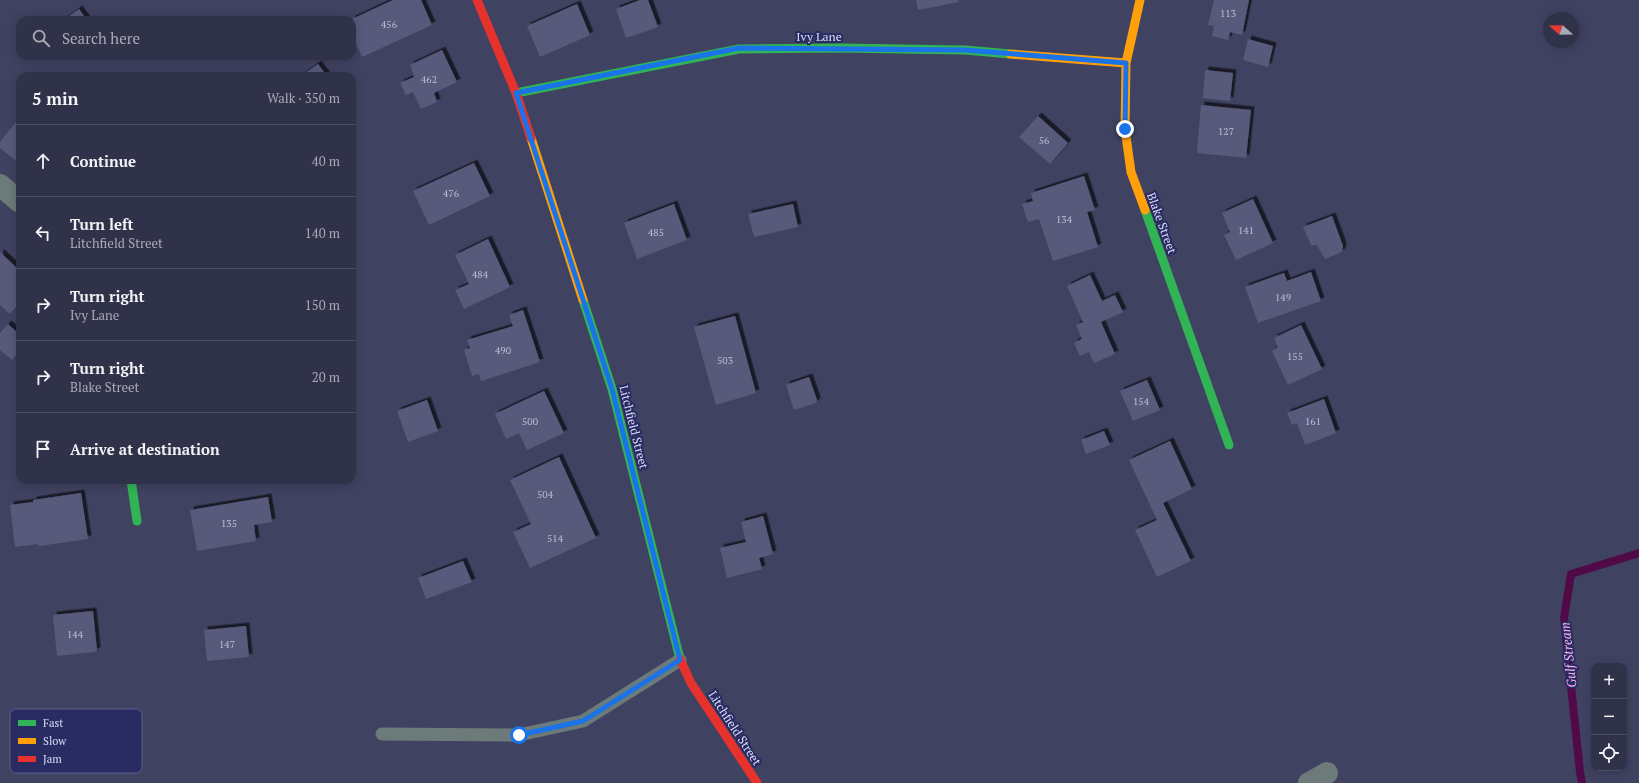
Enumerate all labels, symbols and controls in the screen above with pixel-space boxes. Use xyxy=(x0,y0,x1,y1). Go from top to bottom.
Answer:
house number: 113 xyxy=(1220,7,1236,20)
north arrow xyxy=(1543,12,1579,48)
search box xyxy=(16,16,356,60)
house number: 456 xyxy=(381,18,398,31)
icon: search xyxy=(30,27,52,49)
text: Search here xyxy=(62,28,140,48)
street label: Ivy Lane xyxy=(796,29,842,44)
house number: 462 xyxy=(421,73,437,86)
text: 5 min xyxy=(32,87,79,110)
text: Walk · 350 m xyxy=(267,89,340,107)
route end xyxy=(1116,120,1134,138)
house number: 127 xyxy=(1218,125,1234,138)
house number: 56 xyxy=(1039,134,1050,147)
icon: ahead xyxy=(32,150,54,172)
text: Continue xyxy=(70,151,136,171)
text: 40 m xyxy=(312,152,340,170)
house number: 476 xyxy=(443,187,460,200)
street label: Blake Street xyxy=(1144,190,1180,256)
house number: 134 xyxy=(1056,213,1073,226)
text: Turn left xyxy=(70,214,134,234)
icon: left xyxy=(32,222,54,244)
text: 140 m xyxy=(305,224,340,242)
house number: 141 xyxy=(1238,224,1254,237)
house number: 485 xyxy=(648,226,664,239)
text: Litchfield Street xyxy=(70,234,163,252)
house number: 484 xyxy=(472,268,489,281)
text: Turn right xyxy=(70,286,145,306)
house number: 149 xyxy=(1275,291,1291,304)
icon: right xyxy=(32,294,54,316)
text: 150 m xyxy=(305,296,340,314)
text: Ivy Lane xyxy=(70,306,119,324)
house number: 490 xyxy=(495,344,511,357)
house number: 155 xyxy=(1287,350,1303,363)
house number: 503 xyxy=(717,354,733,367)
text: Turn right xyxy=(70,358,145,378)
icon: right xyxy=(32,366,54,388)
text: 20 m xyxy=(312,368,340,386)
text: Blake Street xyxy=(70,378,139,396)
street label: Litchfield Street xyxy=(616,384,652,471)
house number: 154 xyxy=(1133,395,1150,408)
house number: 500 xyxy=(522,415,538,428)
house number: 161 xyxy=(1305,415,1321,428)
icon: arrive xyxy=(32,438,54,460)
text: Arrive at destination xyxy=(70,439,220,459)
house number: 504 xyxy=(537,488,554,501)
house number: 135 xyxy=(221,517,237,530)
house number: 514 xyxy=(547,532,564,545)
water label: Gulf Stream xyxy=(1556,621,1580,689)
house number: 144 xyxy=(67,628,84,641)
house number: 147 xyxy=(219,638,235,651)
map controls xyxy=(1591,663,1627,771)
button: + xyxy=(1591,663,1627,699)
street label: Litchfield Street xyxy=(705,688,765,768)
button: − xyxy=(1591,699,1627,735)
legend xyxy=(10,709,142,773)
text: Fast xyxy=(43,716,63,730)
route start xyxy=(510,726,528,744)
text: Slow xyxy=(43,734,67,748)
button: locate xyxy=(1591,735,1627,771)
text: Jam xyxy=(43,752,62,766)

